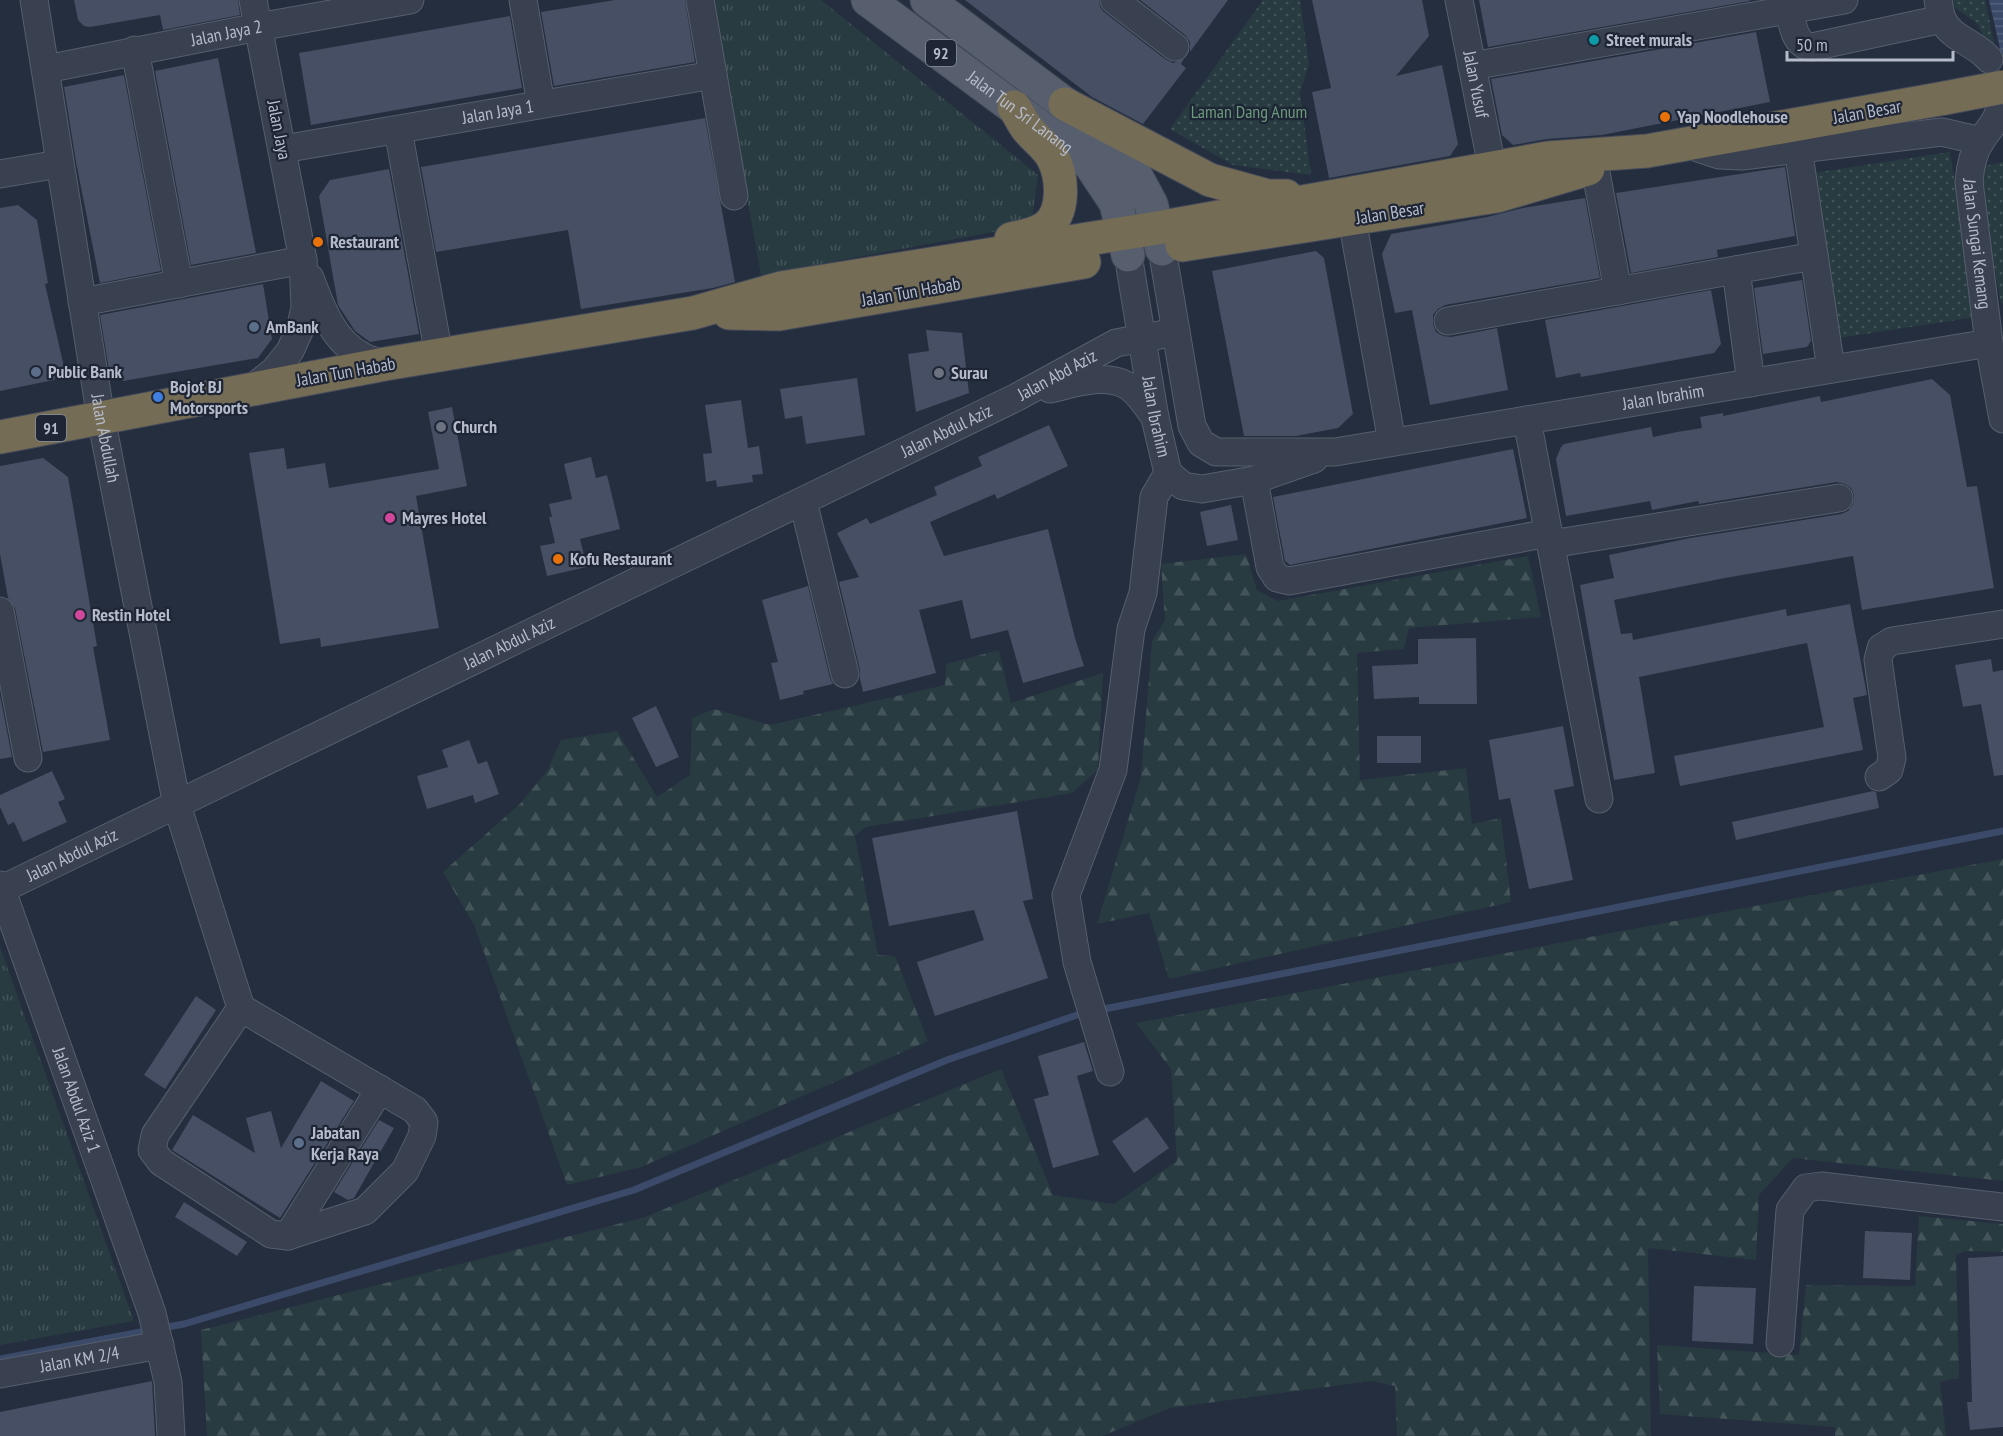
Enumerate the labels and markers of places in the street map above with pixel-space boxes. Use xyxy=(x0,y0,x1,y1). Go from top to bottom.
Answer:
place label: Street murals xyxy=(1606,28,1692,51)
marker: Street murals xyxy=(1587,33,1601,47)
place label: Yap Noodlehouse xyxy=(1676,105,1788,128)
marker: Yap Noodlehouse xyxy=(1658,110,1672,124)
place label: Restaurant xyxy=(330,230,400,253)
marker: Restaurant xyxy=(311,235,325,249)
place label: AmBank xyxy=(265,315,319,338)
marker: AmBank xyxy=(247,320,261,334)
place label: Public Bank xyxy=(48,360,123,383)
place label: Surau xyxy=(951,361,988,384)
marker: Public Bank xyxy=(29,365,43,379)
marker: Surau xyxy=(932,366,946,380)
place label: Bojot BJ Motorsports xyxy=(170,375,248,419)
marker: Bojot BJ Motorsports xyxy=(151,390,165,404)
place label: Church xyxy=(453,415,497,438)
marker: Church xyxy=(434,420,448,434)
place label: Mayres Hotel xyxy=(402,506,487,529)
marker: Mayres Hotel xyxy=(383,511,397,525)
place label: Kofu Restaurant xyxy=(570,547,673,570)
marker: Kofu Restaurant xyxy=(551,552,565,566)
place label: Restin Hotel xyxy=(92,603,171,626)
marker: Restin Hotel xyxy=(73,608,87,622)
place label: Jabatan Kerja Raya xyxy=(310,1121,379,1165)
marker: Jabatan Kerja Raya xyxy=(292,1136,306,1150)

